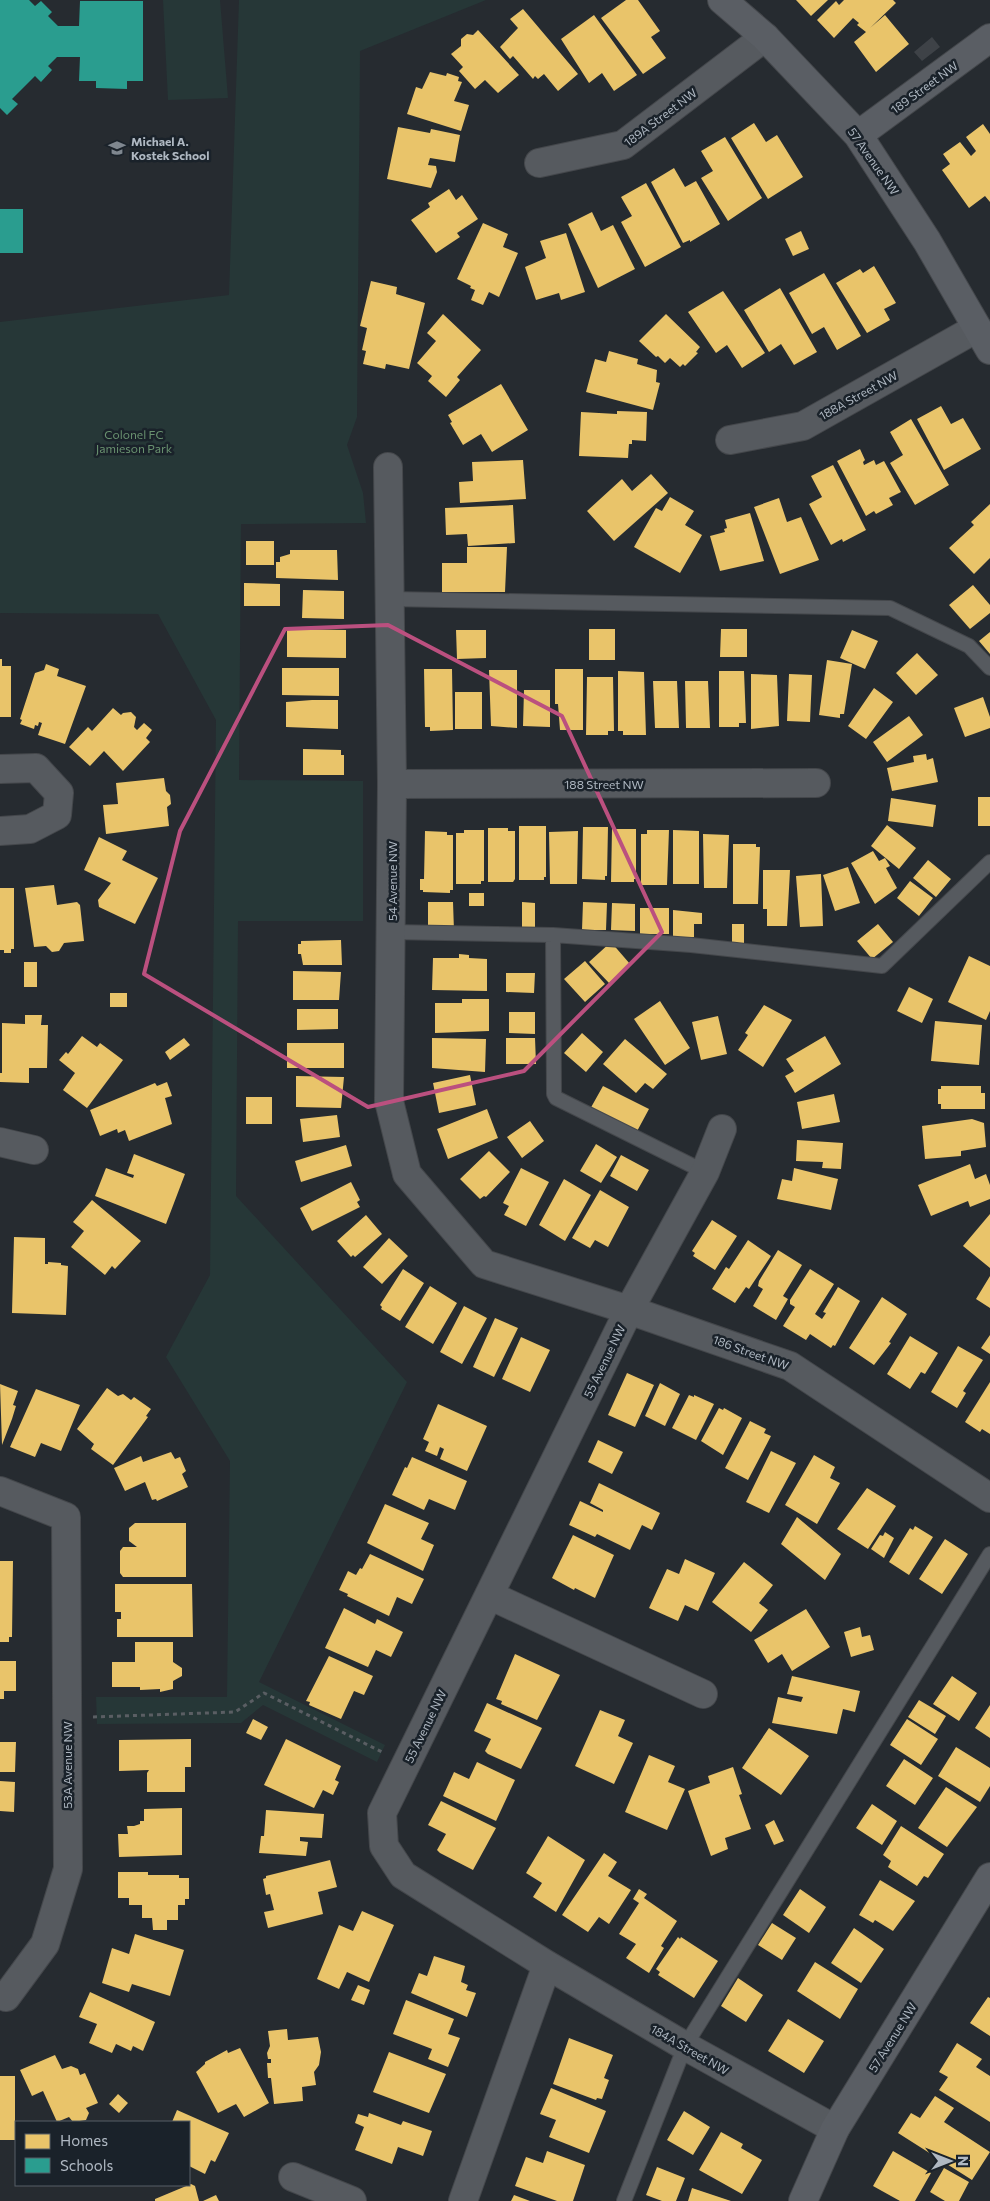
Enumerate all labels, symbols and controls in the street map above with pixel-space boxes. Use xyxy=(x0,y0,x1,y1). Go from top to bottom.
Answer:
street label: 189 Street NW xyxy=(888,58,960,116)
street label: 189A Street NW xyxy=(621,85,699,149)
street label: 57 Avenue NW xyxy=(846,125,902,197)
place label: Michael A. Kostek School xyxy=(131,134,210,162)
school or university icon: Michael A. Kostek School xyxy=(107,138,127,158)
street label: 188A Street NW xyxy=(816,368,900,422)
park label: Colonel FC Jamieson Park xyxy=(96,427,173,456)
street label: 188 Street NW xyxy=(564,777,644,791)
street label: 54 Avenue NW xyxy=(385,841,399,921)
street label: 55 Avenue NW xyxy=(580,1322,628,1400)
street label: 186 Street NW xyxy=(711,1332,791,1372)
street label: 55 Avenue NW xyxy=(401,1687,449,1765)
street label: 53A Avenue NW xyxy=(60,1721,74,1809)
street label: 57 Avenue NW xyxy=(865,2000,919,2074)
street label: 184A Street NW xyxy=(649,2021,731,2077)
legend xyxy=(15,2121,190,2186)
text: Homes xyxy=(60,2131,108,2149)
north arrow xyxy=(925,2136,975,2186)
text: Schools xyxy=(60,2156,114,2174)
text: N xyxy=(955,2156,972,2166)

